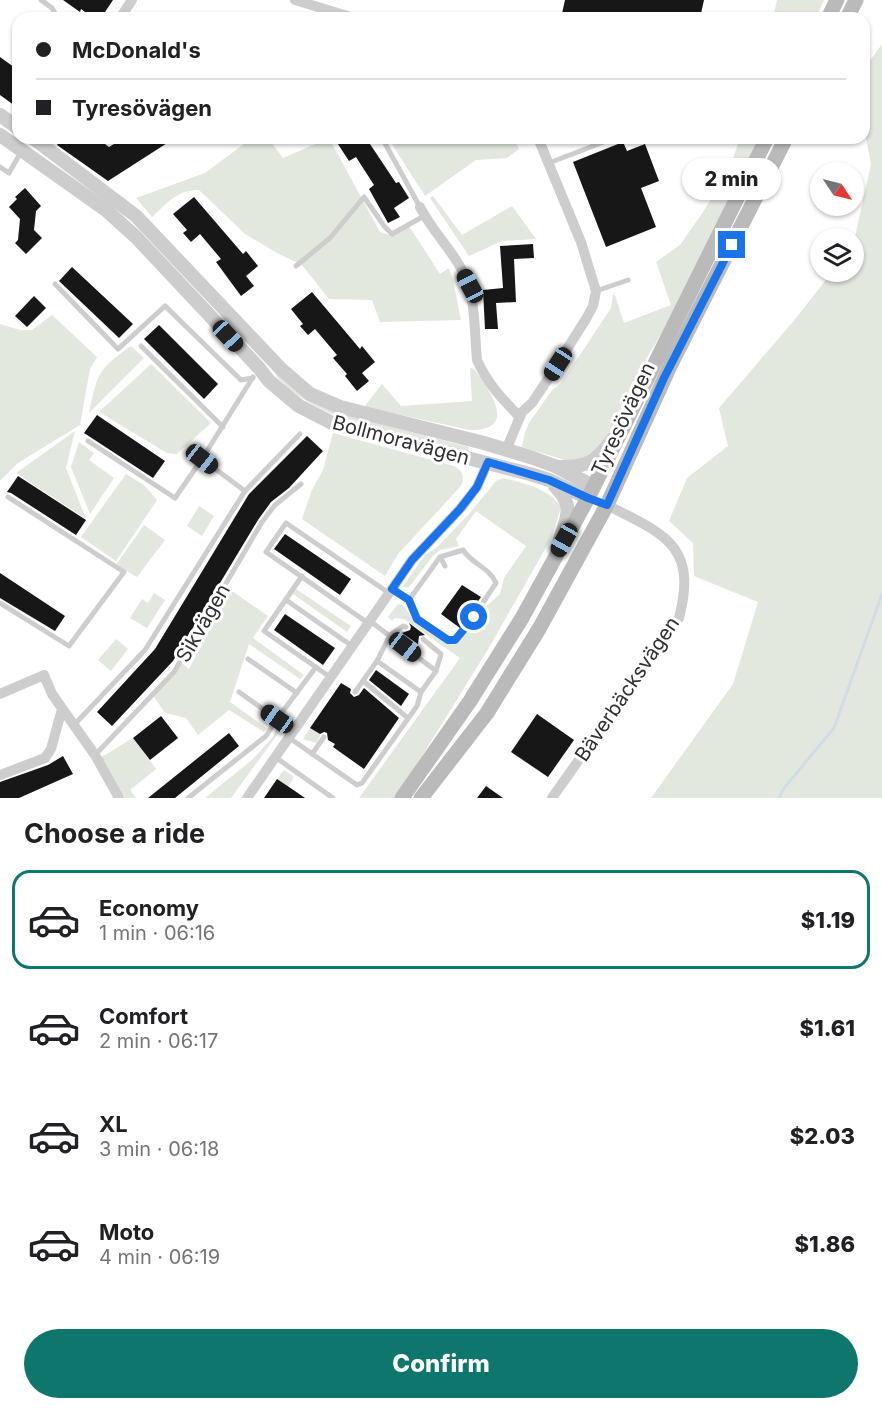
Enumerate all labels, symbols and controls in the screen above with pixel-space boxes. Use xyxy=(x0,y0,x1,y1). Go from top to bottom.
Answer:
text: McDonald's xyxy=(72,37,201,63)
text: Tyresövägen xyxy=(72,95,212,121)
callout: 2 min xyxy=(682,158,782,200)
north arrow xyxy=(810,162,864,216)
map controls xyxy=(810,162,864,282)
text: 2 min xyxy=(704,167,759,191)
button: layers xyxy=(810,228,864,282)
route end xyxy=(718,231,745,258)
car xyxy=(454,266,486,306)
car xyxy=(209,317,247,355)
car xyxy=(541,344,575,384)
street label: Tyresövägen xyxy=(586,359,660,479)
street label: Bollmoravägen xyxy=(330,410,472,470)
car xyxy=(182,441,222,477)
car xyxy=(547,520,581,560)
street label: Sikvägen xyxy=(171,579,235,667)
route start xyxy=(460,603,487,630)
street label: Bäverbäcksvägen xyxy=(570,612,684,766)
car xyxy=(385,629,425,665)
car xyxy=(257,701,297,737)
text: Choose a ride xyxy=(24,817,205,850)
icon: car xyxy=(27,893,81,947)
text: Economy xyxy=(99,895,199,921)
text: $1.19 xyxy=(801,907,855,933)
text: 1 min · 06:16 xyxy=(99,921,215,945)
icon: car xyxy=(27,1001,81,1055)
text: Comfort xyxy=(99,1003,188,1029)
text: $1.61 xyxy=(799,1015,855,1041)
text: 2 min · 06:17 xyxy=(99,1029,218,1053)
icon: car xyxy=(27,1109,81,1163)
text: XL xyxy=(99,1111,128,1137)
text: $2.03 xyxy=(790,1123,855,1149)
text: 3 min · 06:18 xyxy=(99,1137,219,1161)
icon: car xyxy=(27,1217,81,1271)
text: Moto xyxy=(99,1219,154,1245)
text: $1.86 xyxy=(795,1231,855,1257)
text: 4 min · 06:19 xyxy=(99,1245,220,1269)
button: Confirm xyxy=(24,1329,858,1398)

